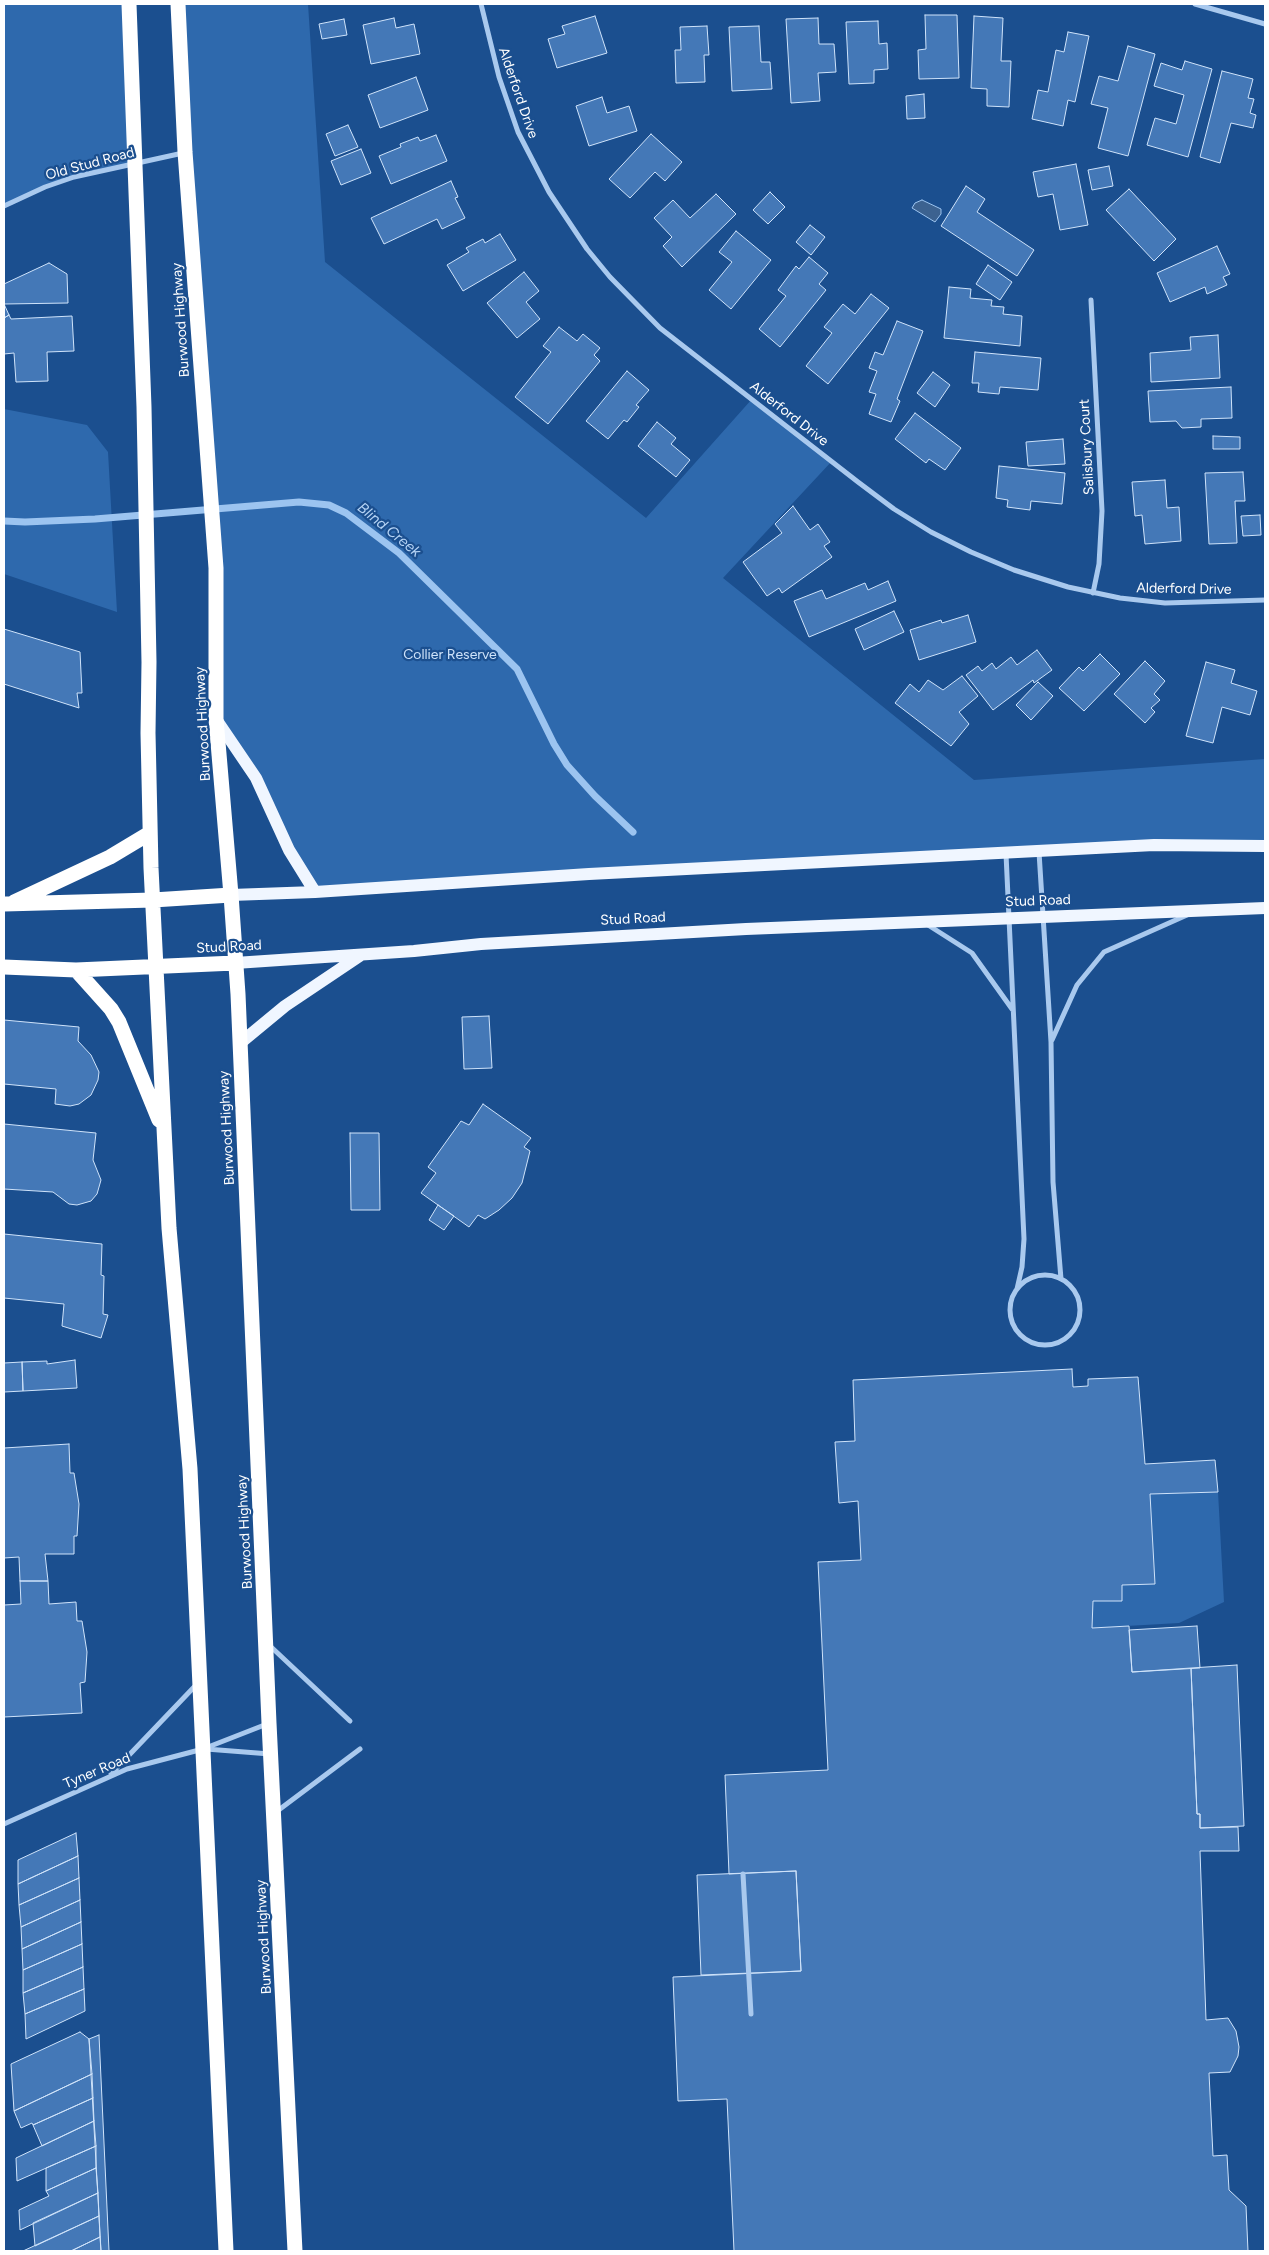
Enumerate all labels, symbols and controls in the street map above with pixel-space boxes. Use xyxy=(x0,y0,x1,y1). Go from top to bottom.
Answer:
street label: Alderford Drive xyxy=(495,45,541,141)
street label: Old Stud Road xyxy=(44,144,136,184)
street label: Burwood Highway xyxy=(169,262,193,378)
street label: Alderford Drive xyxy=(746,378,832,450)
street label: Salisbury Court xyxy=(1076,399,1098,495)
water label: Blind Creek xyxy=(354,499,424,561)
street label: Alderford Drive xyxy=(1136,580,1232,598)
park label: Collier Reserve xyxy=(403,647,497,663)
street label: Burwood Highway xyxy=(192,666,214,782)
street label: Stud Road xyxy=(1005,891,1071,911)
street label: Stud Road xyxy=(600,909,666,929)
street label: Stud Road xyxy=(196,937,262,957)
street label: Burwood Highway xyxy=(216,1070,238,1186)
street label: Burwood Highway xyxy=(234,1474,256,1590)
street label: Tyner Road xyxy=(61,1749,133,1793)
street label: Burwood Highway xyxy=(253,1879,275,1995)

